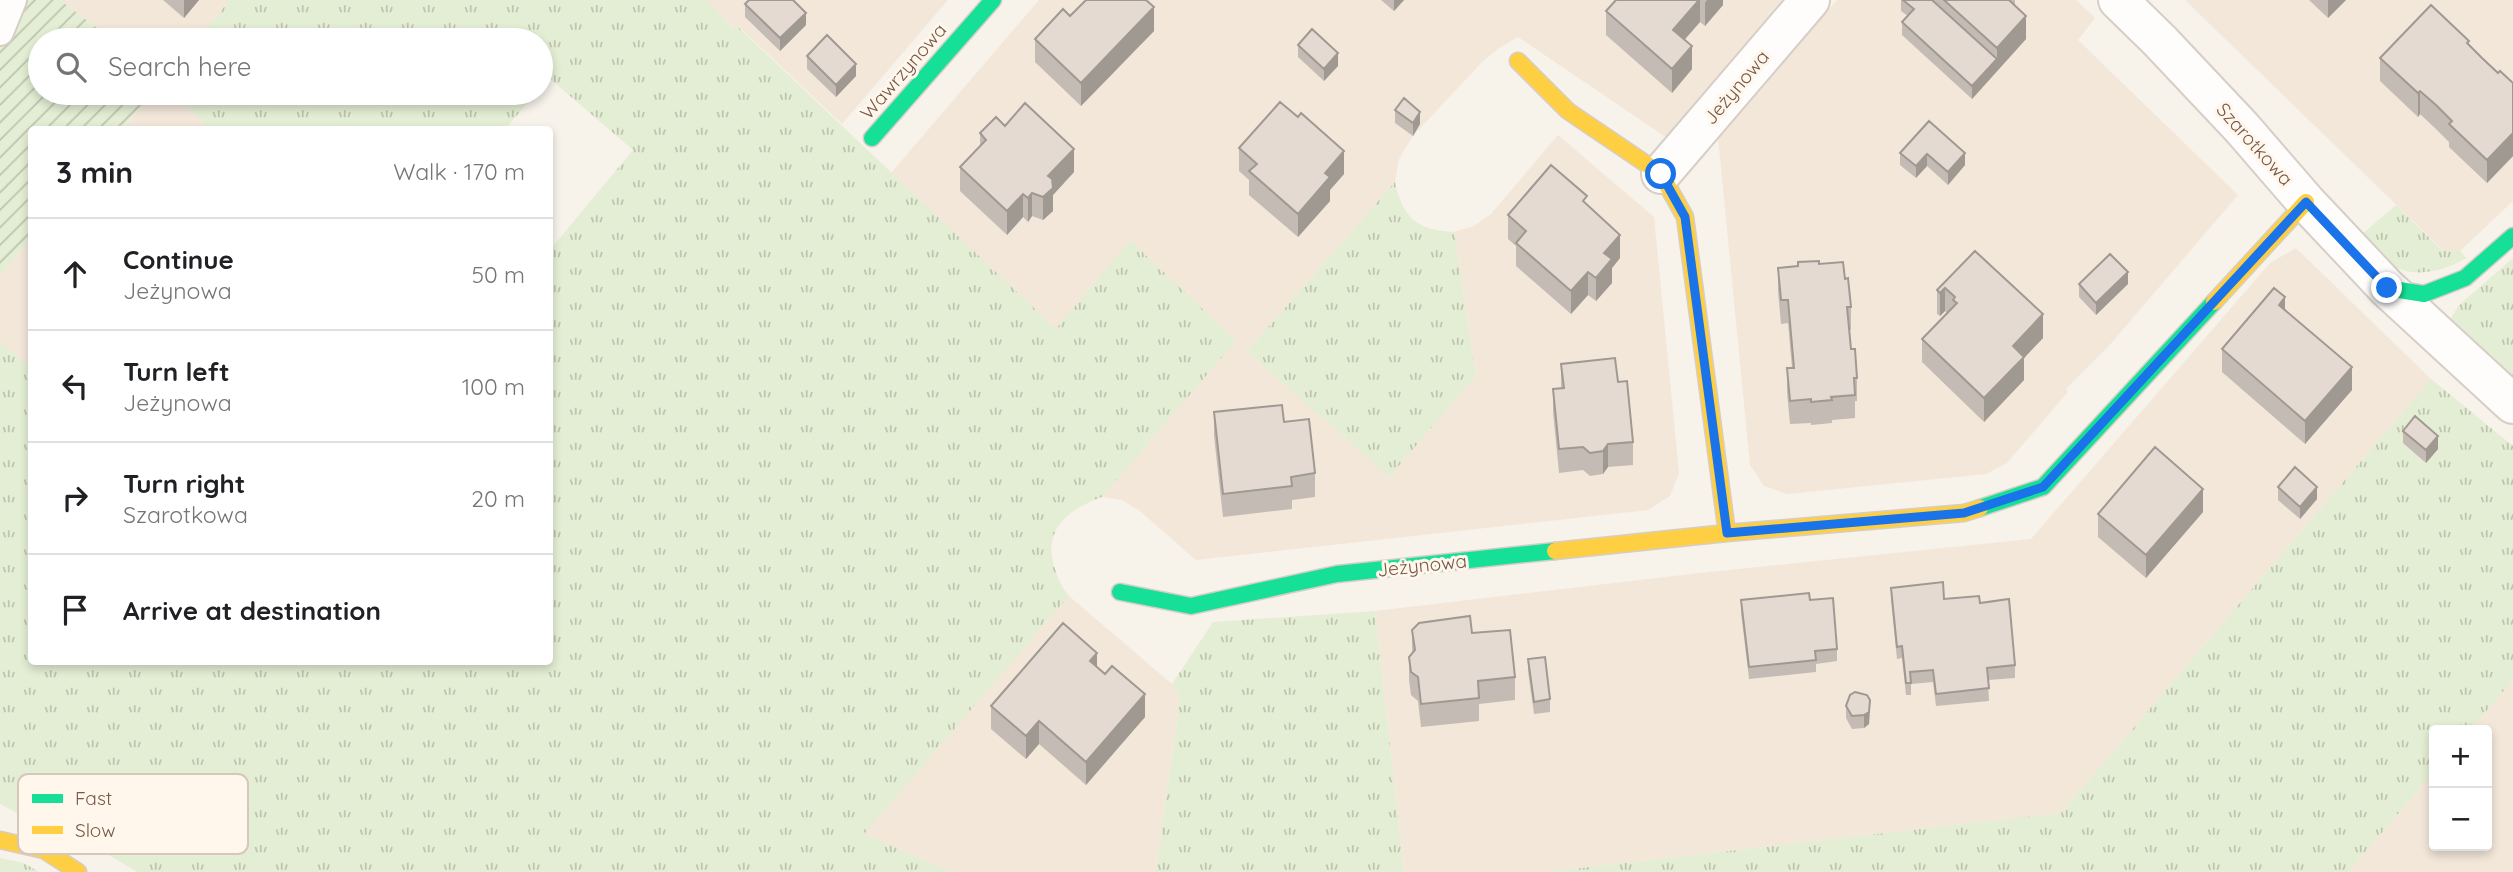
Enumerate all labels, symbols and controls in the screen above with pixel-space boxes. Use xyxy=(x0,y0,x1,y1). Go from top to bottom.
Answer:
street label: Wawrzynowa xyxy=(855,18,951,124)
search box xyxy=(28,28,553,105)
street label: Jeżynowa xyxy=(1698,45,1774,129)
icon: search xyxy=(52,48,90,86)
text: Search here xyxy=(108,50,252,83)
street label: Szarotkowa xyxy=(2212,98,2298,190)
text: 3 min xyxy=(56,153,133,191)
text: Walk · 170 m xyxy=(393,157,525,186)
route start xyxy=(1645,158,1676,189)
text: Continue xyxy=(123,243,234,276)
icon: ahead xyxy=(56,255,94,293)
text: 50 m xyxy=(472,260,525,289)
route end xyxy=(2371,272,2402,303)
text: Jeżynowa xyxy=(123,276,232,305)
text: Turn left xyxy=(123,355,230,388)
icon: left xyxy=(56,367,94,405)
text: 100 m xyxy=(462,372,525,401)
text: Jeżynowa xyxy=(123,388,232,417)
text: Turn right xyxy=(123,467,245,500)
icon: right xyxy=(56,479,94,517)
text: 20 m xyxy=(471,484,525,513)
text: Szarotkowa xyxy=(123,500,248,529)
street label: Jeżynowa xyxy=(1376,548,1468,582)
icon: arrive xyxy=(56,591,94,629)
text: Arrive at destination xyxy=(123,594,381,627)
map controls xyxy=(2429,725,2492,851)
button: + xyxy=(2429,725,2492,788)
legend xyxy=(18,774,248,854)
text: Fast xyxy=(75,786,112,810)
button: − xyxy=(2429,788,2492,851)
text: Slow xyxy=(75,818,116,842)

